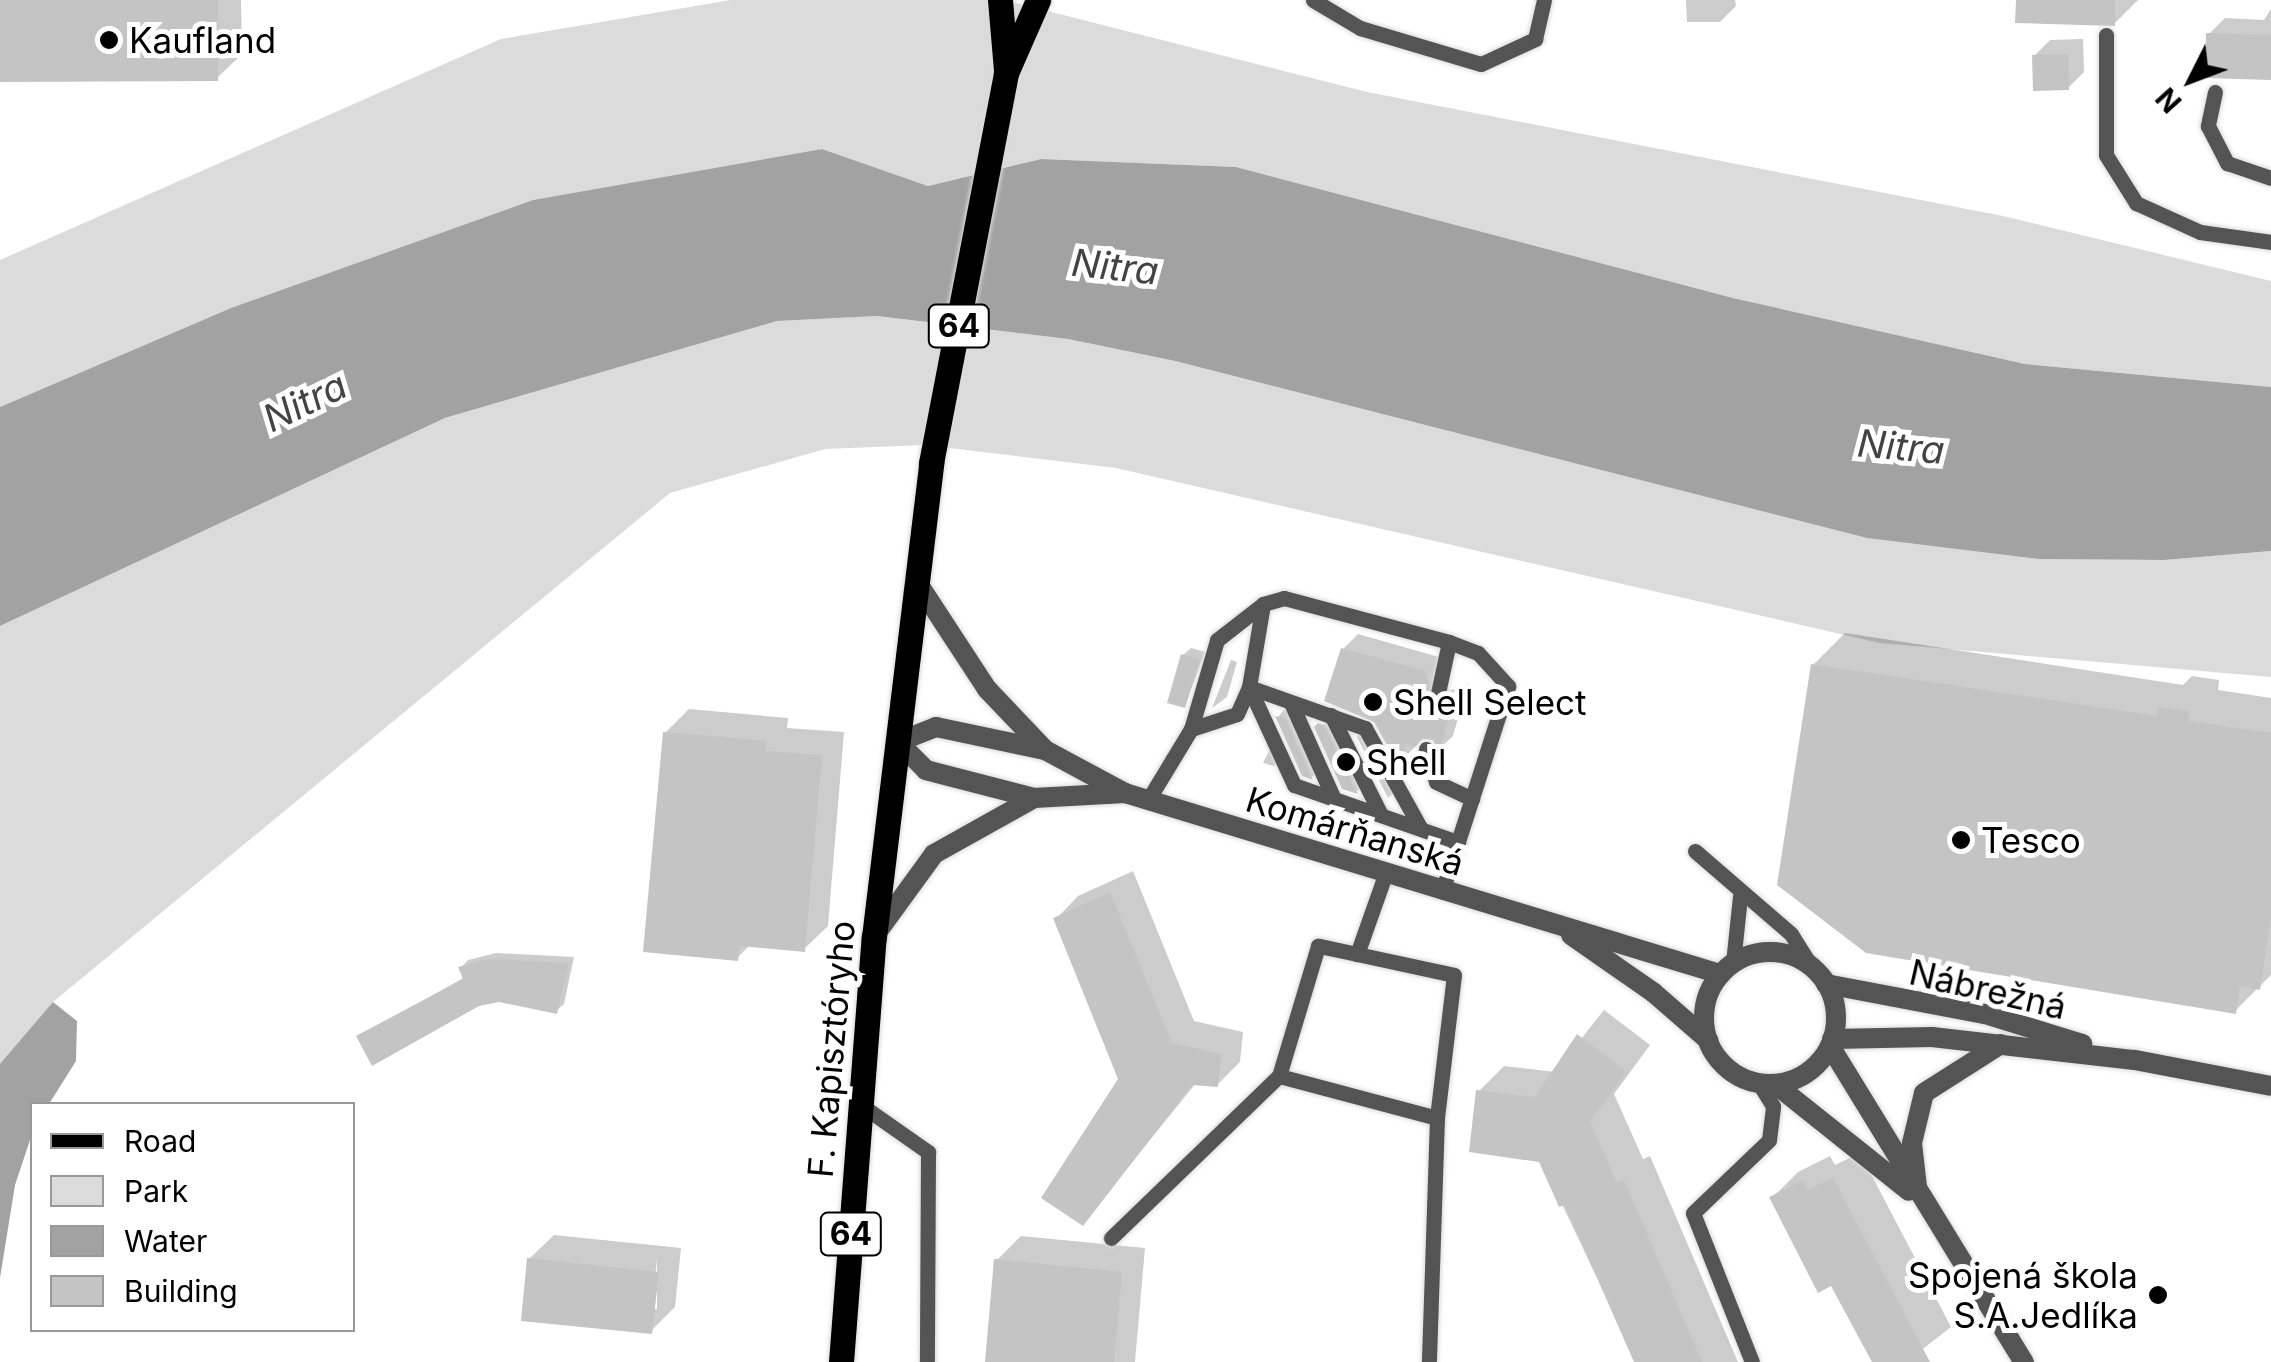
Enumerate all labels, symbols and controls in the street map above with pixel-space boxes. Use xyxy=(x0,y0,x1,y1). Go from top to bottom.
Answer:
place label: Kaufland xyxy=(129,19,276,61)
marker: Kaufland xyxy=(98,29,120,51)
north arrow xyxy=(2141,30,2241,130)
text: N xyxy=(2149,81,2188,119)
water label: Nitra xyxy=(1069,240,1161,294)
road number: 64 xyxy=(926,299,992,353)
water label: Nitra xyxy=(256,362,354,442)
water label: Nitra xyxy=(1856,420,1946,474)
place label: Shell Select xyxy=(1393,681,1587,723)
marker: Shell Select xyxy=(1362,691,1384,713)
place label: Shell xyxy=(1366,741,1447,783)
marker: Shell xyxy=(1335,751,1357,773)
street label: Komárňanská xyxy=(1241,778,1469,884)
place label: Tesco xyxy=(1981,819,2081,861)
marker: Tesco xyxy=(1950,829,1972,851)
street label: F. Kapisztóryho xyxy=(799,919,863,1179)
street label: Nábrežná xyxy=(1906,951,2070,1027)
legend xyxy=(30,1102,355,1332)
text: Road xyxy=(124,1123,196,1159)
text: Park xyxy=(124,1173,188,1209)
road number: 64 xyxy=(818,1207,884,1261)
text: Water xyxy=(124,1223,207,1259)
place label: Spojená škola S.A.Jedlíka xyxy=(1908,1254,2138,1336)
text: Building xyxy=(124,1273,238,1309)
marker: Spojená škola S.A.Jedlíka xyxy=(2147,1284,2169,1306)

